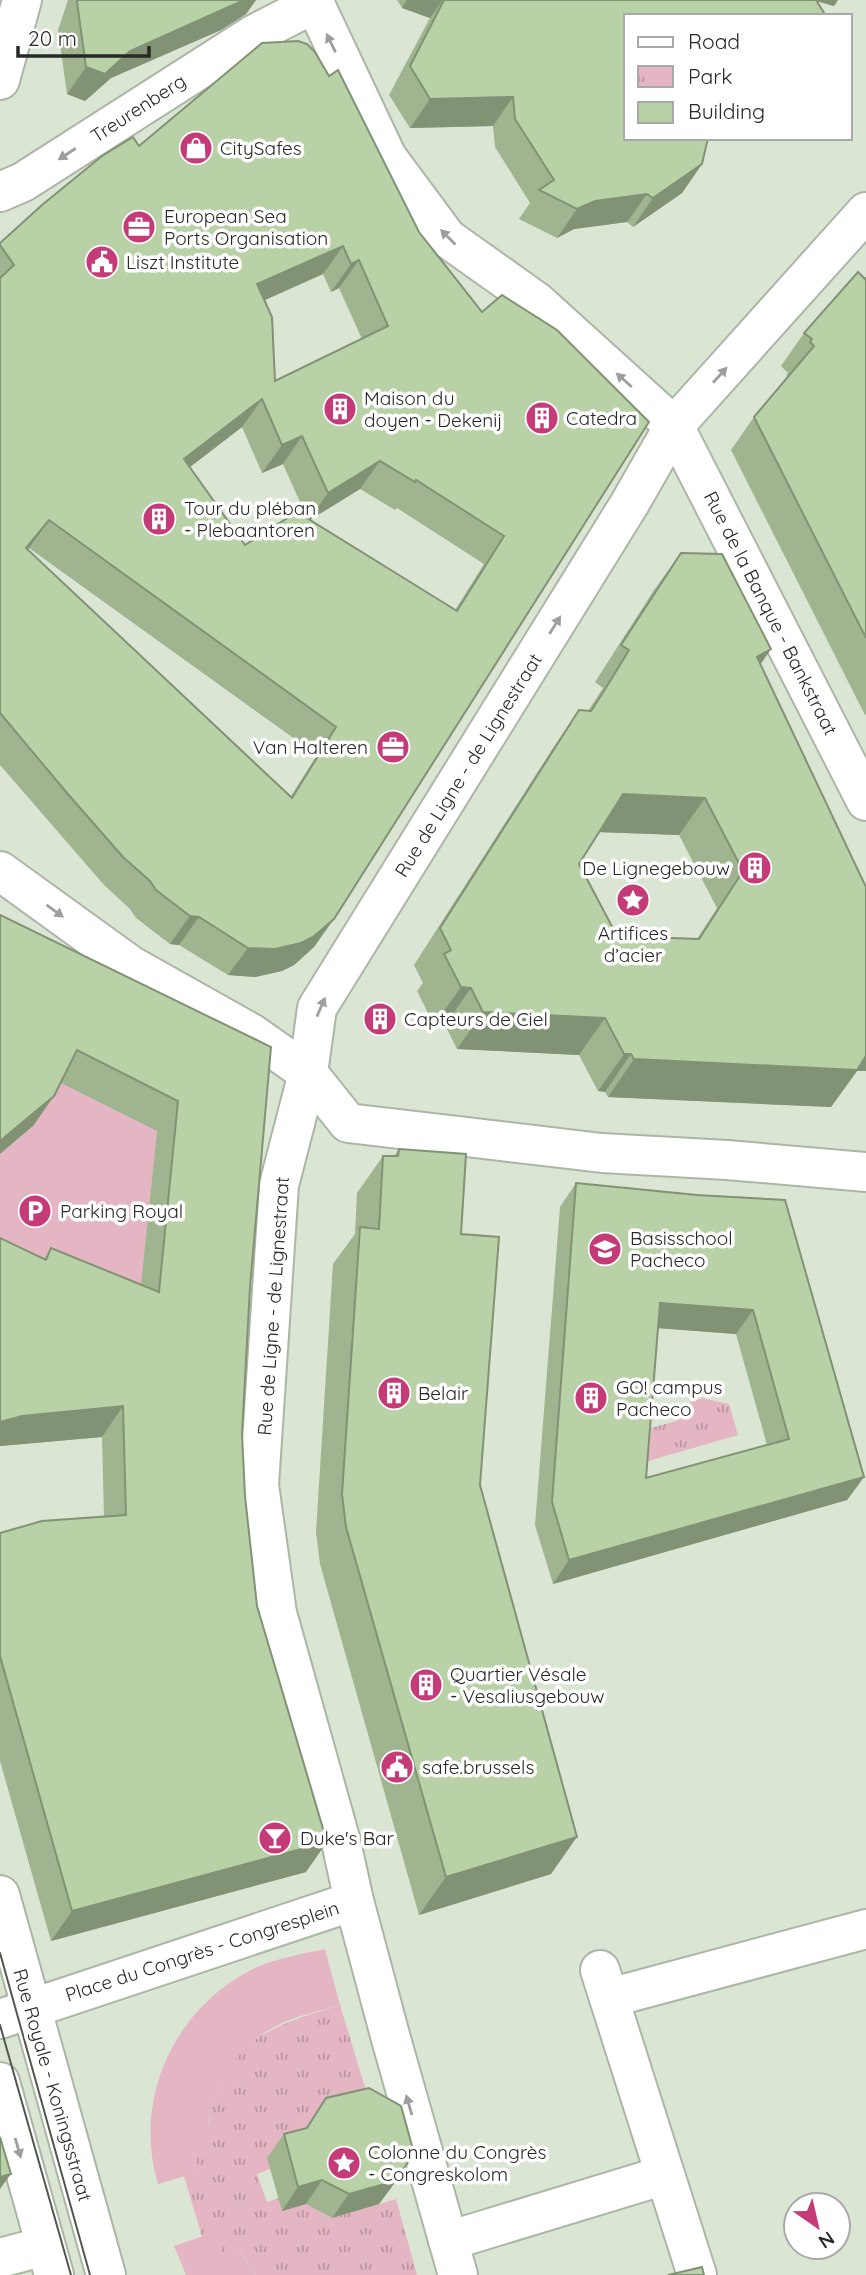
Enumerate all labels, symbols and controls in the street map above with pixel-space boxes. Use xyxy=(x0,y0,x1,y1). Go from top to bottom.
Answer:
scale bar xyxy=(18,14,149,58)
legend xyxy=(624,14,852,140)
text: 20 m xyxy=(28,25,77,51)
text: Road xyxy=(688,28,740,54)
one-way arrow xyxy=(326,33,337,53)
text: Park xyxy=(688,63,732,89)
street label: Treurenberg xyxy=(86,68,190,148)
text: Building xyxy=(688,98,765,124)
shop icon: CitySafes xyxy=(177,129,215,167)
place label: CitySafes xyxy=(220,136,302,160)
one-way arrow xyxy=(57,148,76,161)
place label: European Sea Ports Organisation xyxy=(164,204,328,250)
office icon: European Sea Ports Organisation xyxy=(120,208,158,246)
one-way arrow xyxy=(440,228,457,245)
public building icon: Liszt Institute xyxy=(83,243,121,281)
place label: Liszt Institute xyxy=(126,250,239,274)
one-way arrow xyxy=(712,366,728,384)
one-way arrow xyxy=(615,372,633,388)
place label: Maison du doyen - Dekenij xyxy=(364,386,502,432)
building icon: Maison du doyen - Dekenij xyxy=(321,390,359,428)
building icon: Catedra xyxy=(523,399,561,437)
place label: Catedra xyxy=(566,406,637,430)
street label: Rue de la Banque - Bankstraat xyxy=(699,487,843,739)
place label: Tour du pléban - Plebaantoren xyxy=(184,496,316,542)
building icon: Tour du pléban - Plebaantoren xyxy=(140,500,178,538)
one-way arrow xyxy=(548,616,561,635)
street label: Rue de Ligne - de Lignestraat xyxy=(389,649,547,881)
office icon: Van Halteren xyxy=(374,728,412,766)
place label: Van Halteren xyxy=(253,735,368,759)
building icon: De Lignegebouw xyxy=(736,849,774,887)
place label: De Lignegebouw xyxy=(582,856,730,880)
place icon: Artifices d’acier xyxy=(614,881,652,919)
one-way arrow xyxy=(46,904,64,918)
place label: Artifices d’acier xyxy=(598,921,668,967)
one-way arrow xyxy=(315,996,326,1017)
building icon: Capteurs de Ciel xyxy=(361,1000,399,1038)
place label: Capteurs de Ciel xyxy=(404,1007,548,1031)
street label: Rue de Ligne - de Lignestraat xyxy=(252,1176,294,1436)
parking icon: Parking Royal xyxy=(16,1192,54,1230)
place label: Parking Royal xyxy=(60,1199,183,1223)
place label: Basisschool Pacheco xyxy=(630,1226,733,1272)
school or university icon: Basisschool Pacheco xyxy=(586,1230,624,1268)
building icon: Belair xyxy=(375,1374,413,1412)
place label: GO! campus Pacheco xyxy=(616,1375,722,1421)
building icon: GO! campus Pacheco xyxy=(572,1379,610,1417)
place label: Belair xyxy=(418,1381,469,1405)
place label: Quartier Vésale - Vesaliusgebouw xyxy=(450,1662,605,1708)
building icon: Quartier Vésale - Vesaliusgebouw xyxy=(407,1666,445,1704)
public building icon: safe.brussels xyxy=(378,1748,416,1786)
place label: safe.brussels xyxy=(422,1755,534,1779)
bar icon: Duke's Bar xyxy=(256,1819,294,1857)
place label: Duke's Bar xyxy=(300,1826,395,1850)
street label: Place du Congrès - Congresplein xyxy=(62,1895,342,2007)
street label: Rue Royale - Koningsstraat xyxy=(8,1966,98,2204)
one-way arrow xyxy=(404,2094,414,2115)
one-way arrow xyxy=(14,2138,24,2159)
place label: Colonne du Congrès - Congreskolom xyxy=(368,2140,547,2186)
place icon: Colonne du Congrès - Congreskolom xyxy=(325,2144,363,2182)
north arrow xyxy=(782,2191,852,2261)
text: N xyxy=(814,2226,839,2254)

